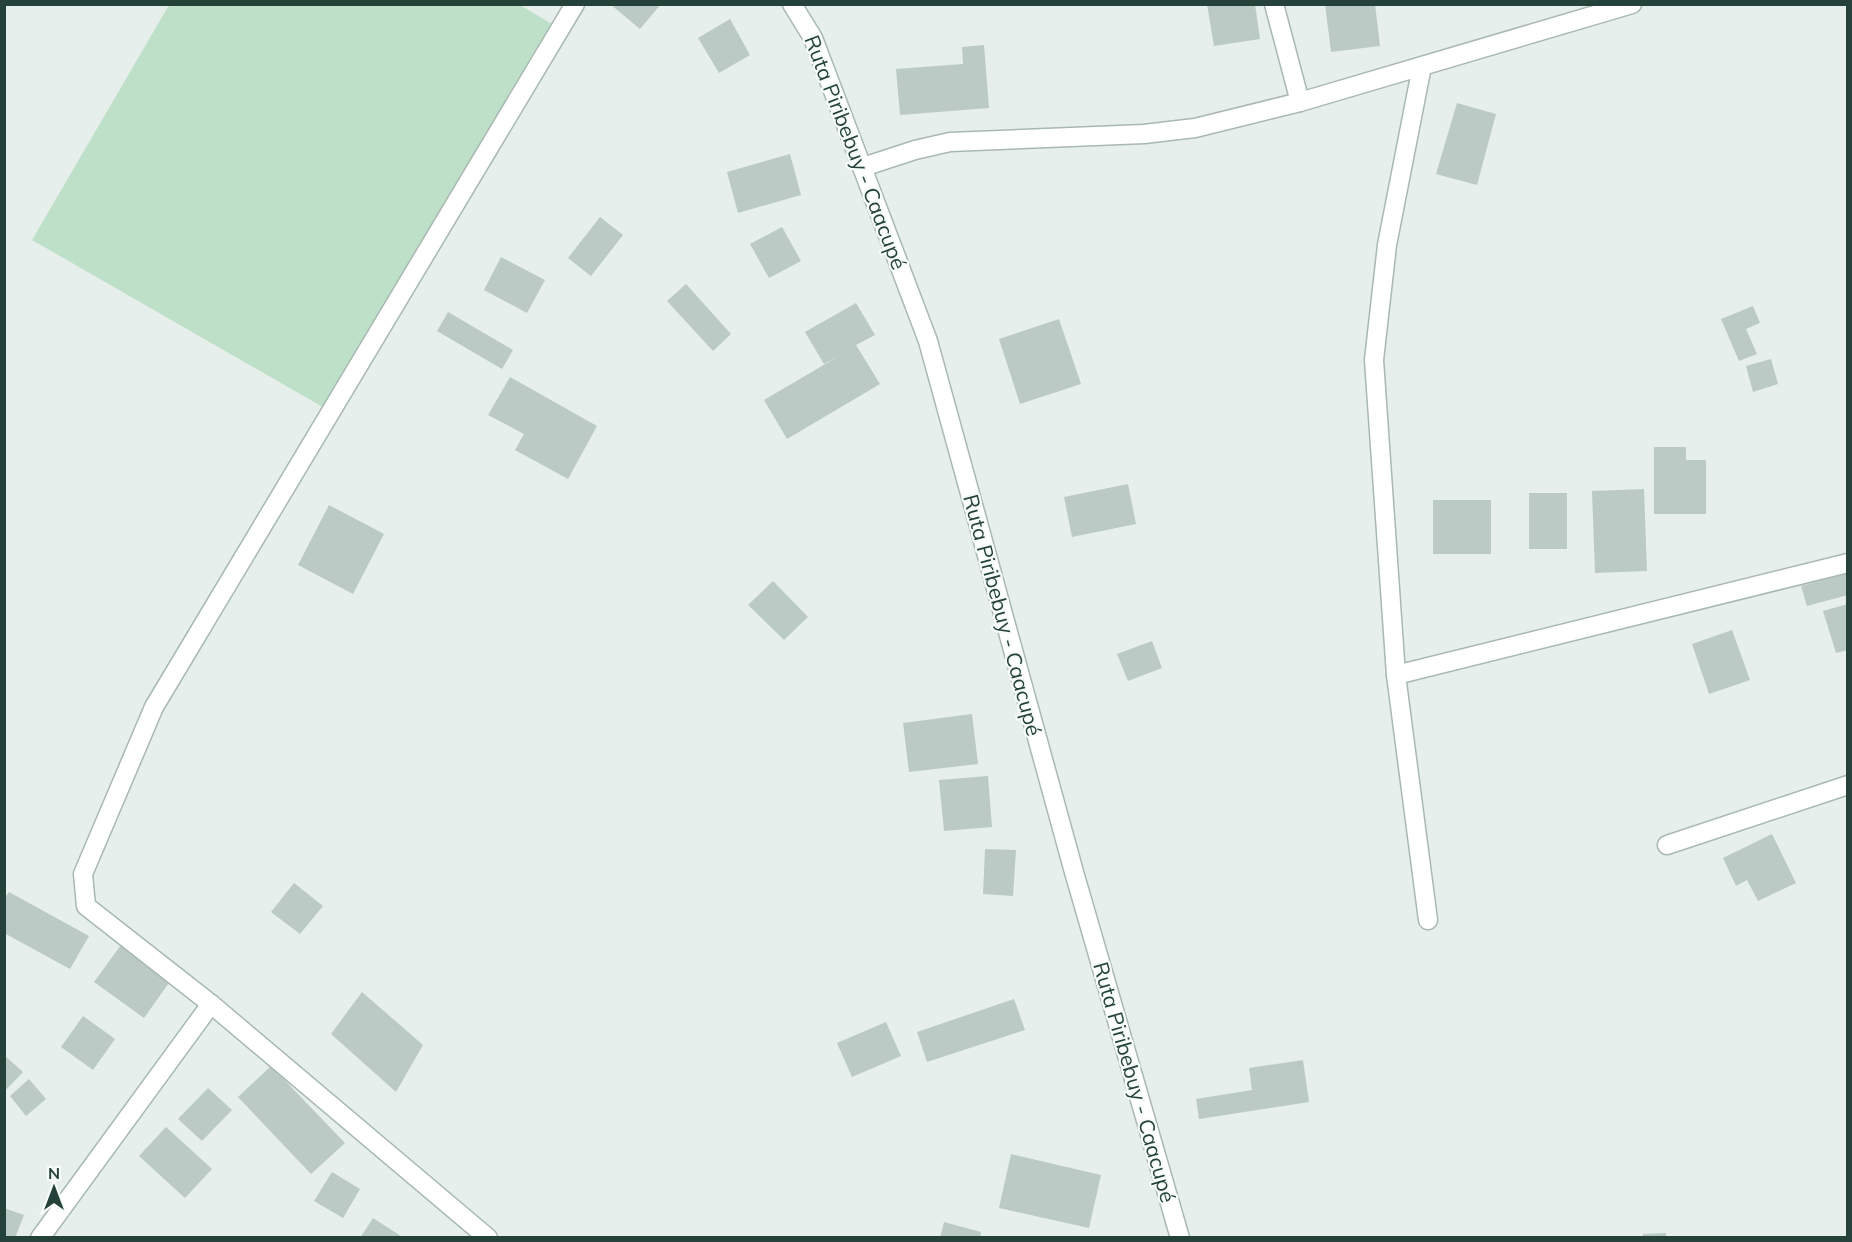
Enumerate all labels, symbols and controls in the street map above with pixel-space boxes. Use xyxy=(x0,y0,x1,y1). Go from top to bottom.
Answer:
street label: Ruta Piribebuy - Caacupé xyxy=(799,31,913,273)
street label: Ruta Piribebuy - Caacupé xyxy=(958,491,1048,739)
street label: Ruta Piribebuy - Caacupé xyxy=(1088,959,1182,1205)
north arrow xyxy=(24,1158,84,1218)
text: N xyxy=(48,1163,60,1183)

